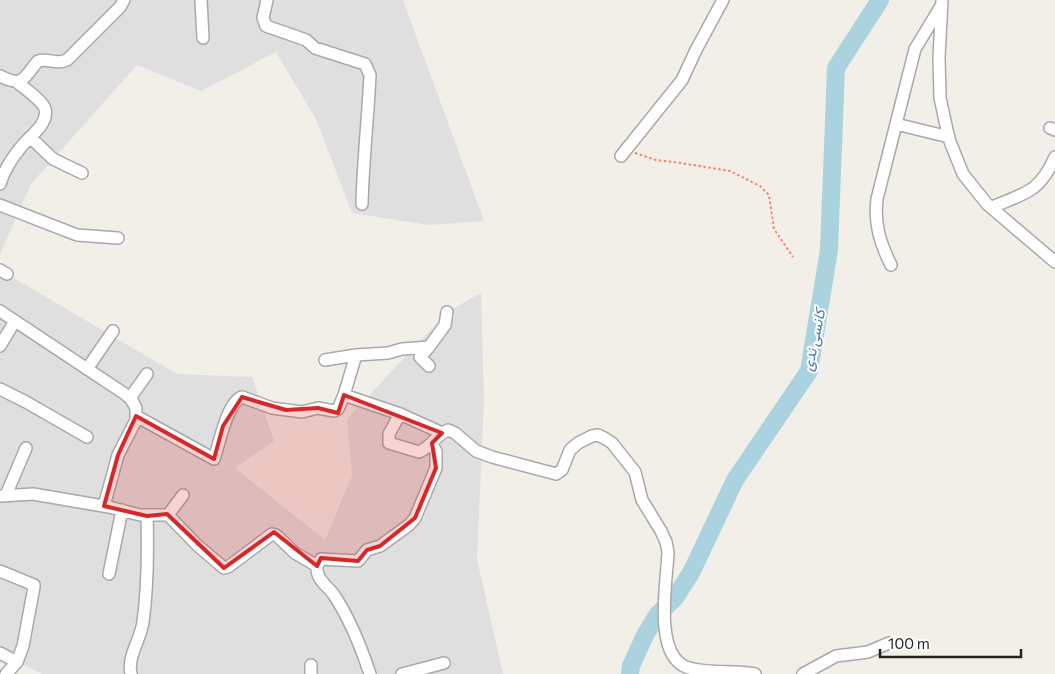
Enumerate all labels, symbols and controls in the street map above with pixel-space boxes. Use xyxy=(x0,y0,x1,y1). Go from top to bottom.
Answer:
water label: کانسی ندی xyxy=(798,305,830,373)
scale bar xyxy=(880,626,1021,658)
text: 100 m xyxy=(888,634,930,652)

